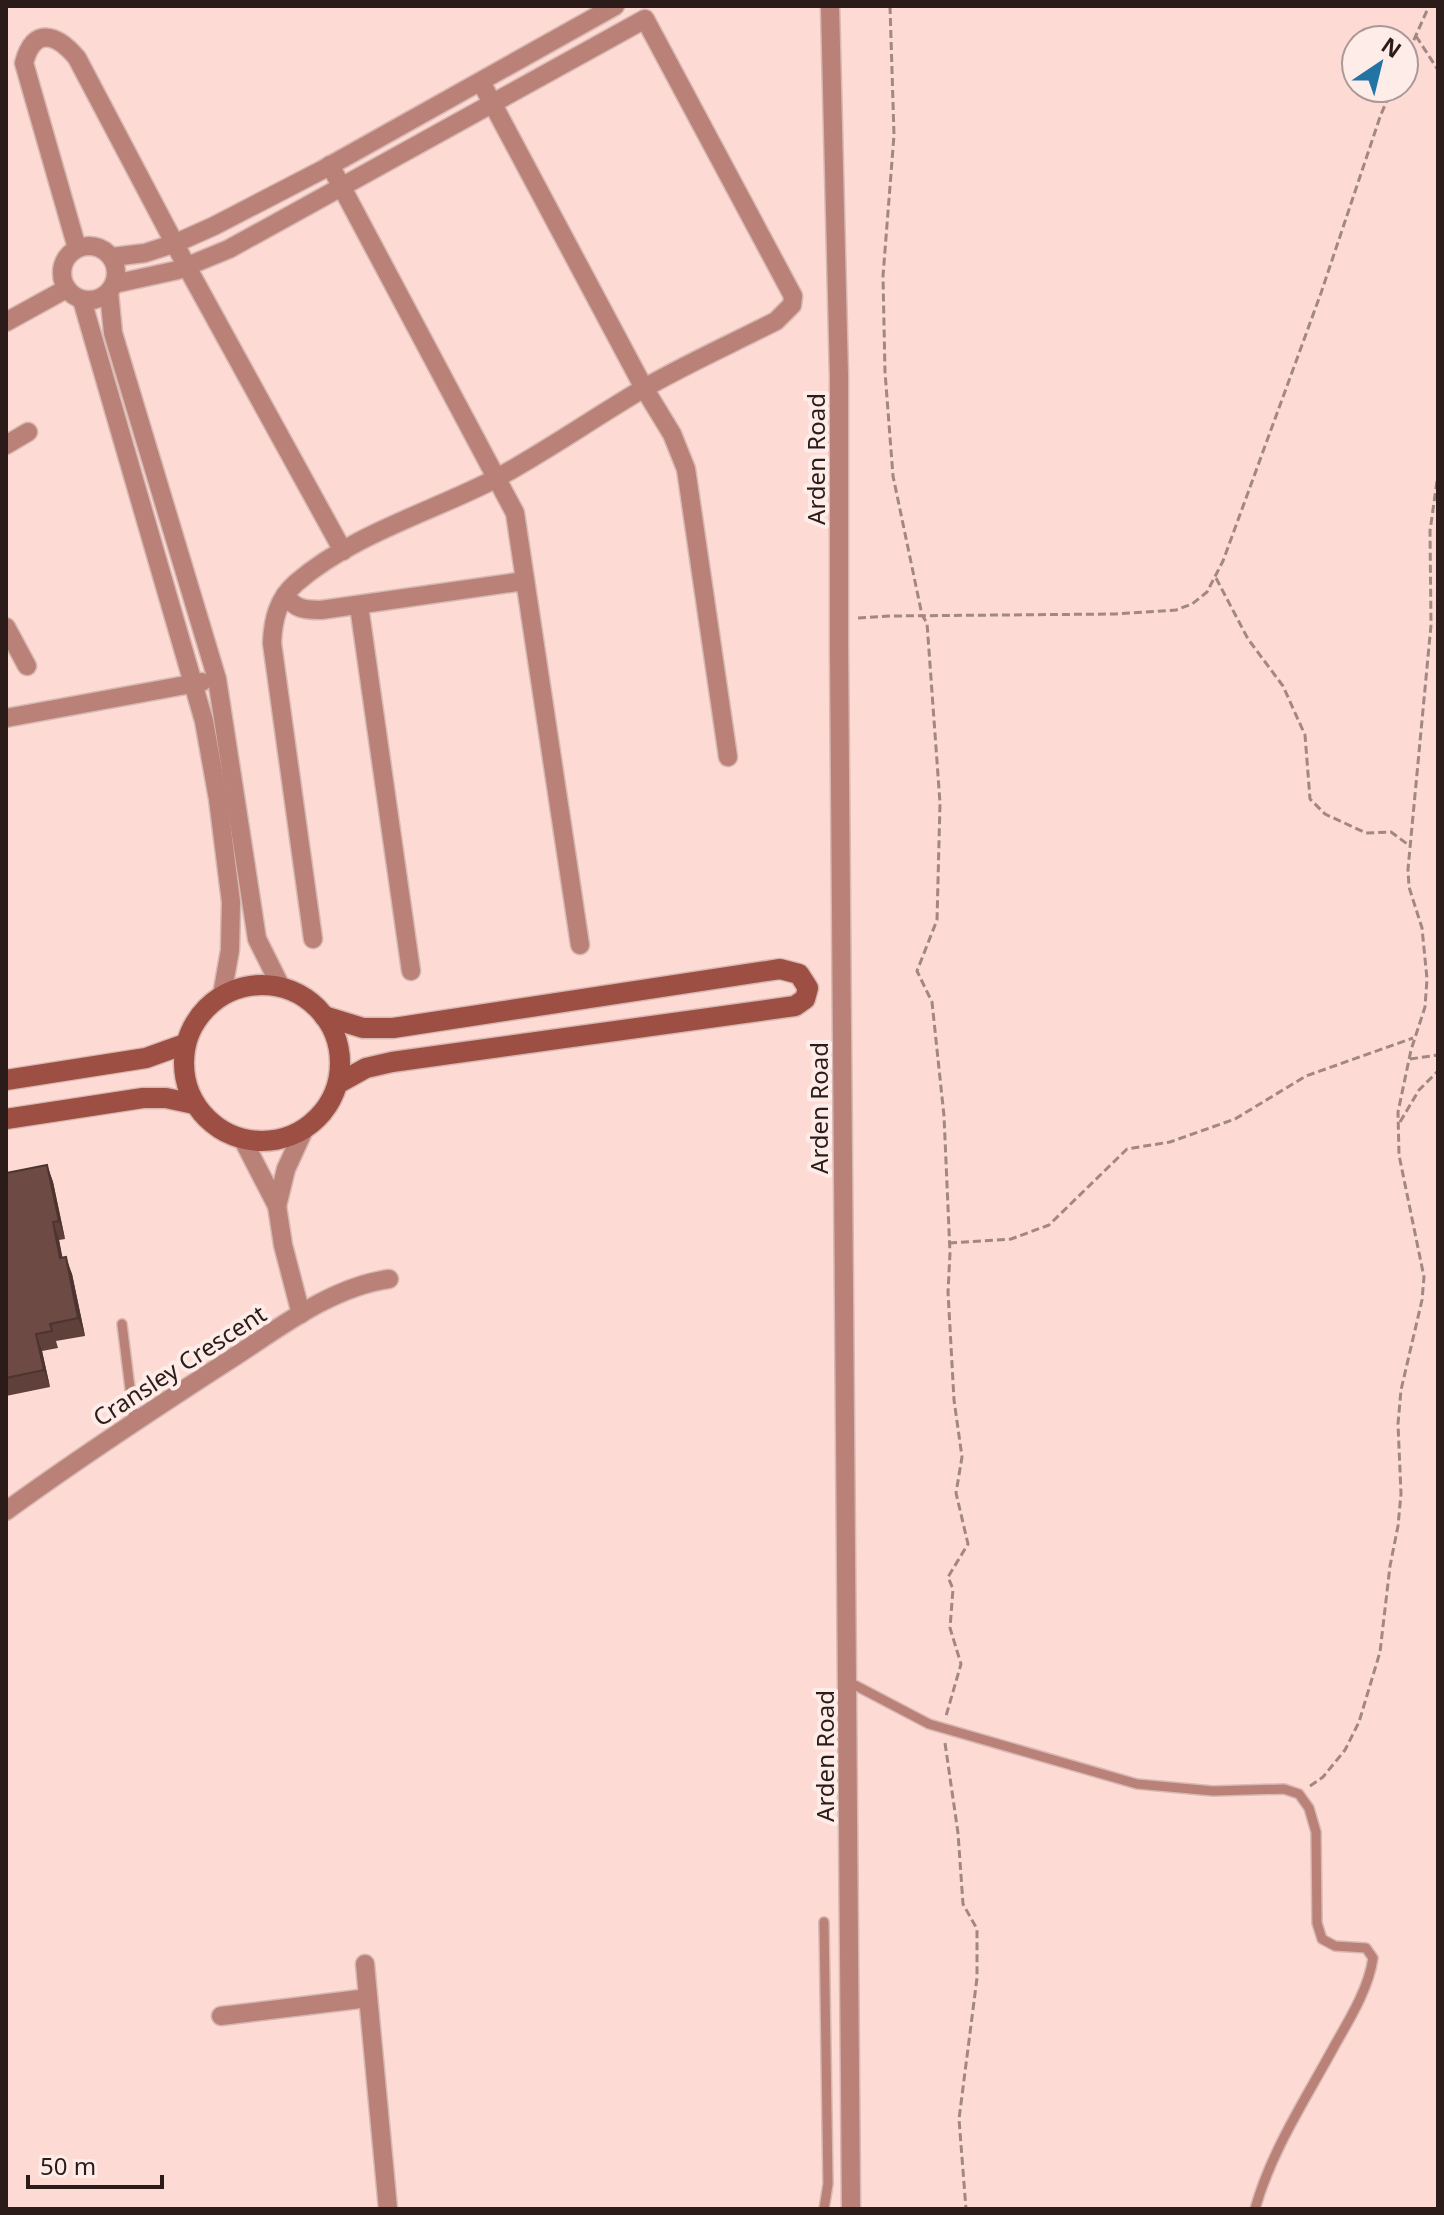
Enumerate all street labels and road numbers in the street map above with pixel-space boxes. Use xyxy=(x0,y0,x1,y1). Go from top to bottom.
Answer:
street label: Arden Road xyxy=(799,393,832,525)
street label: Arden Road xyxy=(802,1042,835,1174)
street label: Cransley Crescent xyxy=(86,1296,272,1433)
street label: Arden Road xyxy=(808,1690,841,1822)

